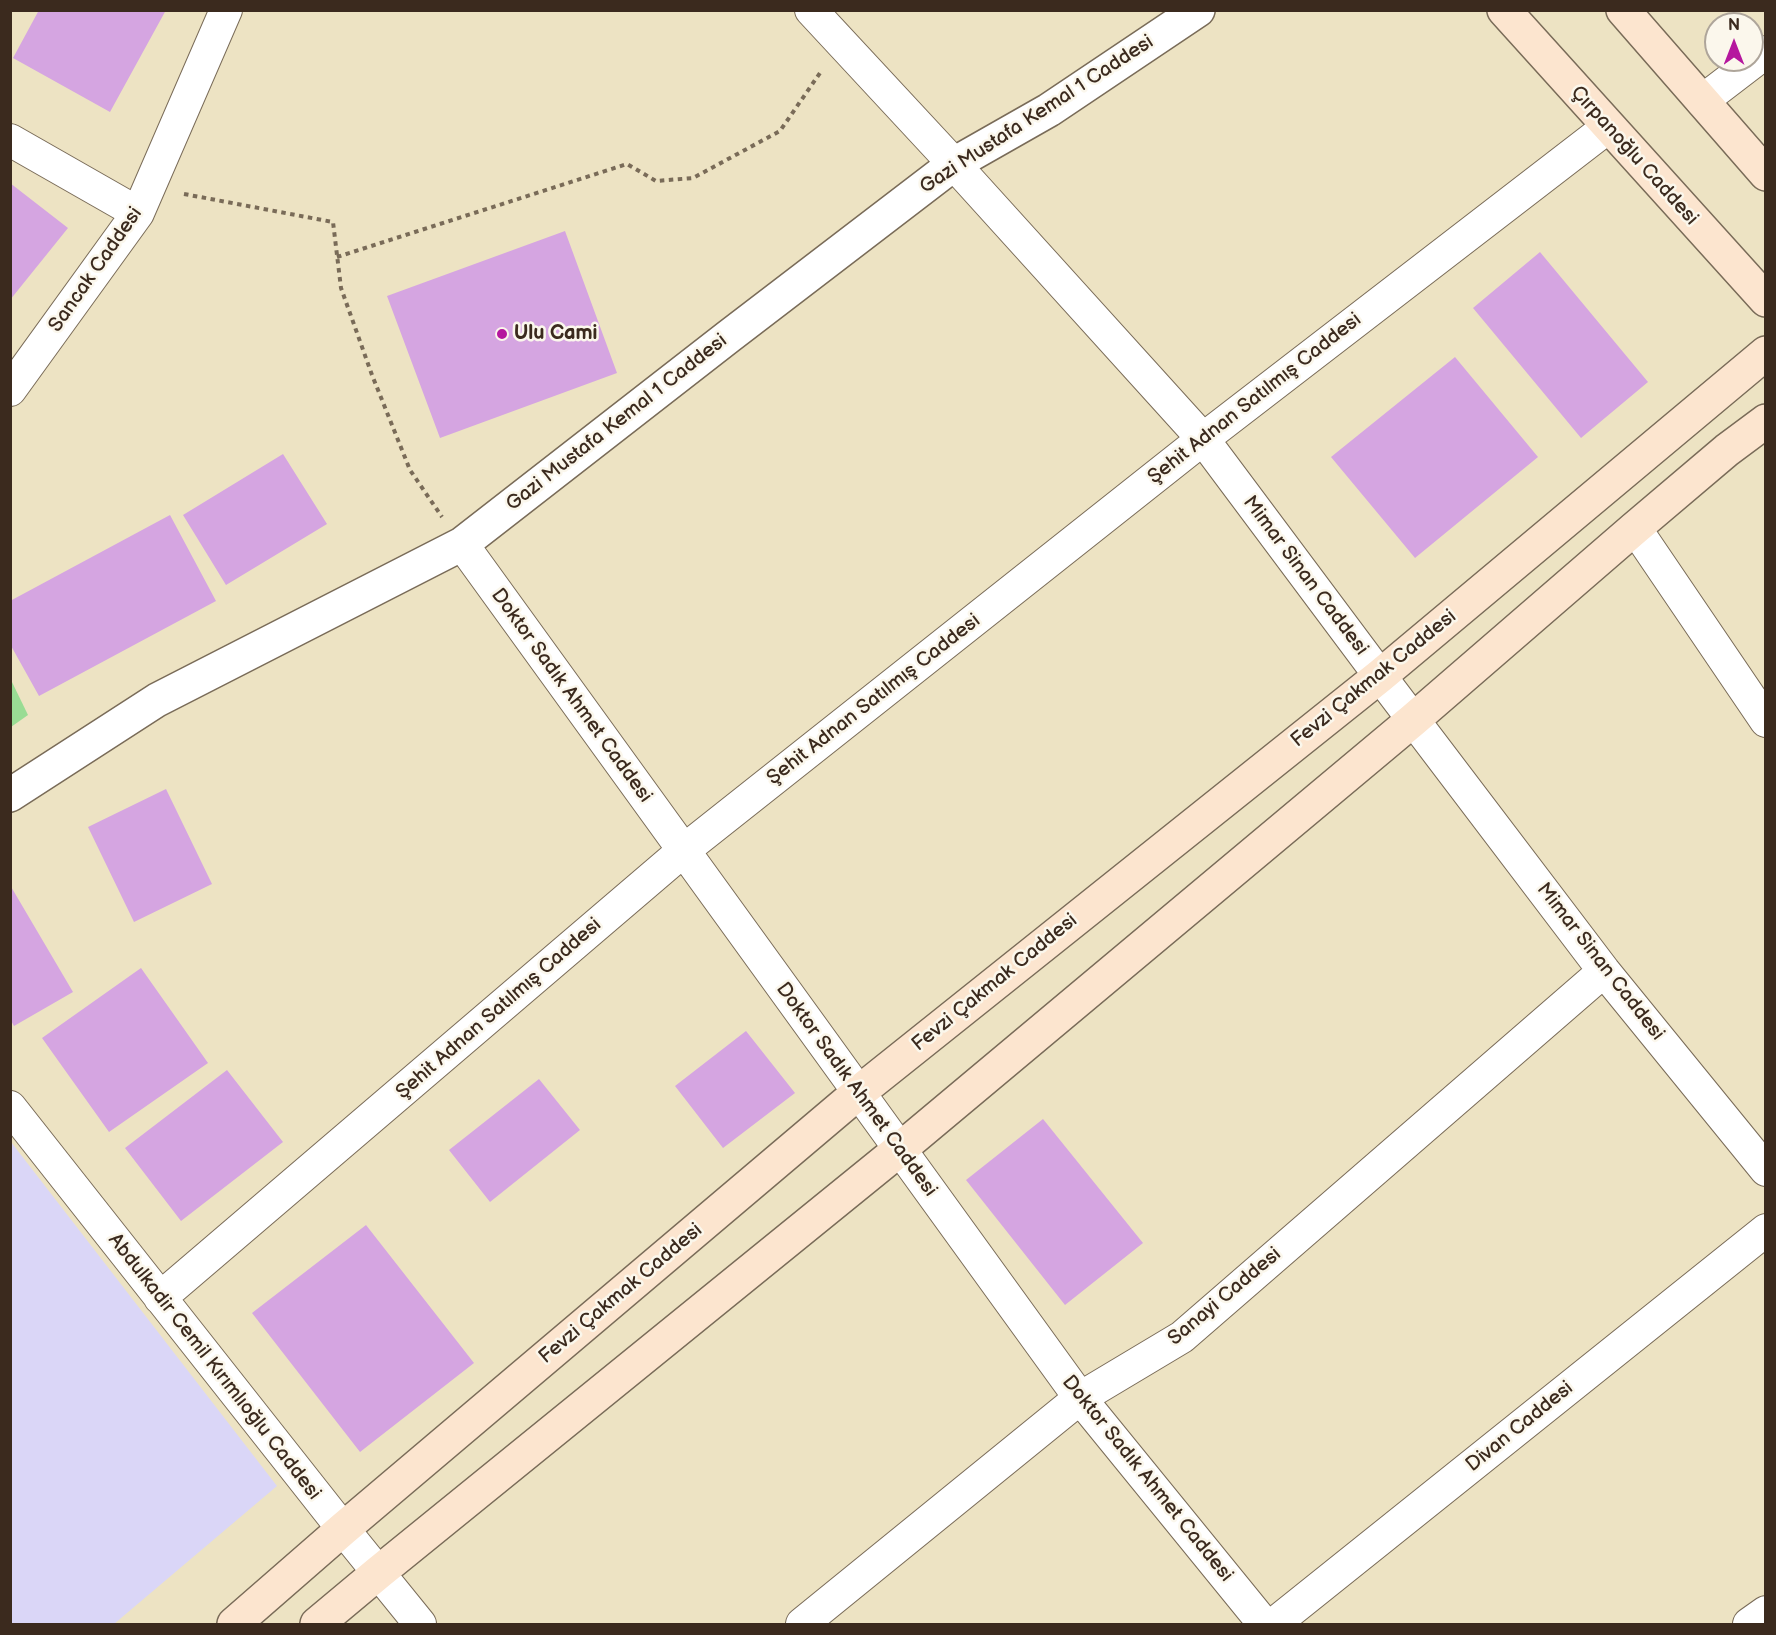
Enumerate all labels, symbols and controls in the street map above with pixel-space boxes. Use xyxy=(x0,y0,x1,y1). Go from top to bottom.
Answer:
north arrow xyxy=(1704,12,1764,72)
text: N xyxy=(1728,16,1740,35)
street label: Gazi Mustafa Kemal 1 Caddesi xyxy=(916,30,1158,200)
street label: Çırpanoğlu Caddesi xyxy=(1565,81,1703,231)
street label: Sancak Caddesi xyxy=(44,203,148,337)
street label: Şehit Adnan Satılmış Caddesi xyxy=(1144,308,1366,490)
place label: Ulu Cami xyxy=(514,322,598,346)
marker: Ulu Cami xyxy=(495,327,509,341)
street label: Gazi Mustafa Kemal 1 Caddesi xyxy=(502,329,732,517)
street label: Mimar Sinan Caddesi xyxy=(1237,492,1373,660)
street label: Doktor Sadık Ahmet Caddesi xyxy=(485,584,657,808)
street label: Fevzi Çakmak Caddesi xyxy=(1287,605,1461,753)
street label: Şehit Adnan Satılmış Caddesi xyxy=(763,609,985,791)
street label: Mimar Sinan Caddesi xyxy=(1531,878,1669,1046)
street label: Fevzi Çakmak Caddesi xyxy=(908,909,1082,1057)
street label: Şehit Adnan Satılmış Caddesi xyxy=(391,913,607,1105)
street label: Doktor Sadık Ahmet Caddesi xyxy=(770,978,942,1202)
street label: Fevzi Çakmak Caddesi xyxy=(535,1219,707,1369)
street label: Abdulkadir Cemil Kırımlıoğlu Caddesi xyxy=(103,1229,325,1505)
street label: Sanayi Caddesi xyxy=(1164,1243,1286,1351)
street label: Doktor Sadık Ahmet Caddesi xyxy=(1056,1371,1238,1587)
street label: Divan Caddesi xyxy=(1462,1377,1578,1477)

